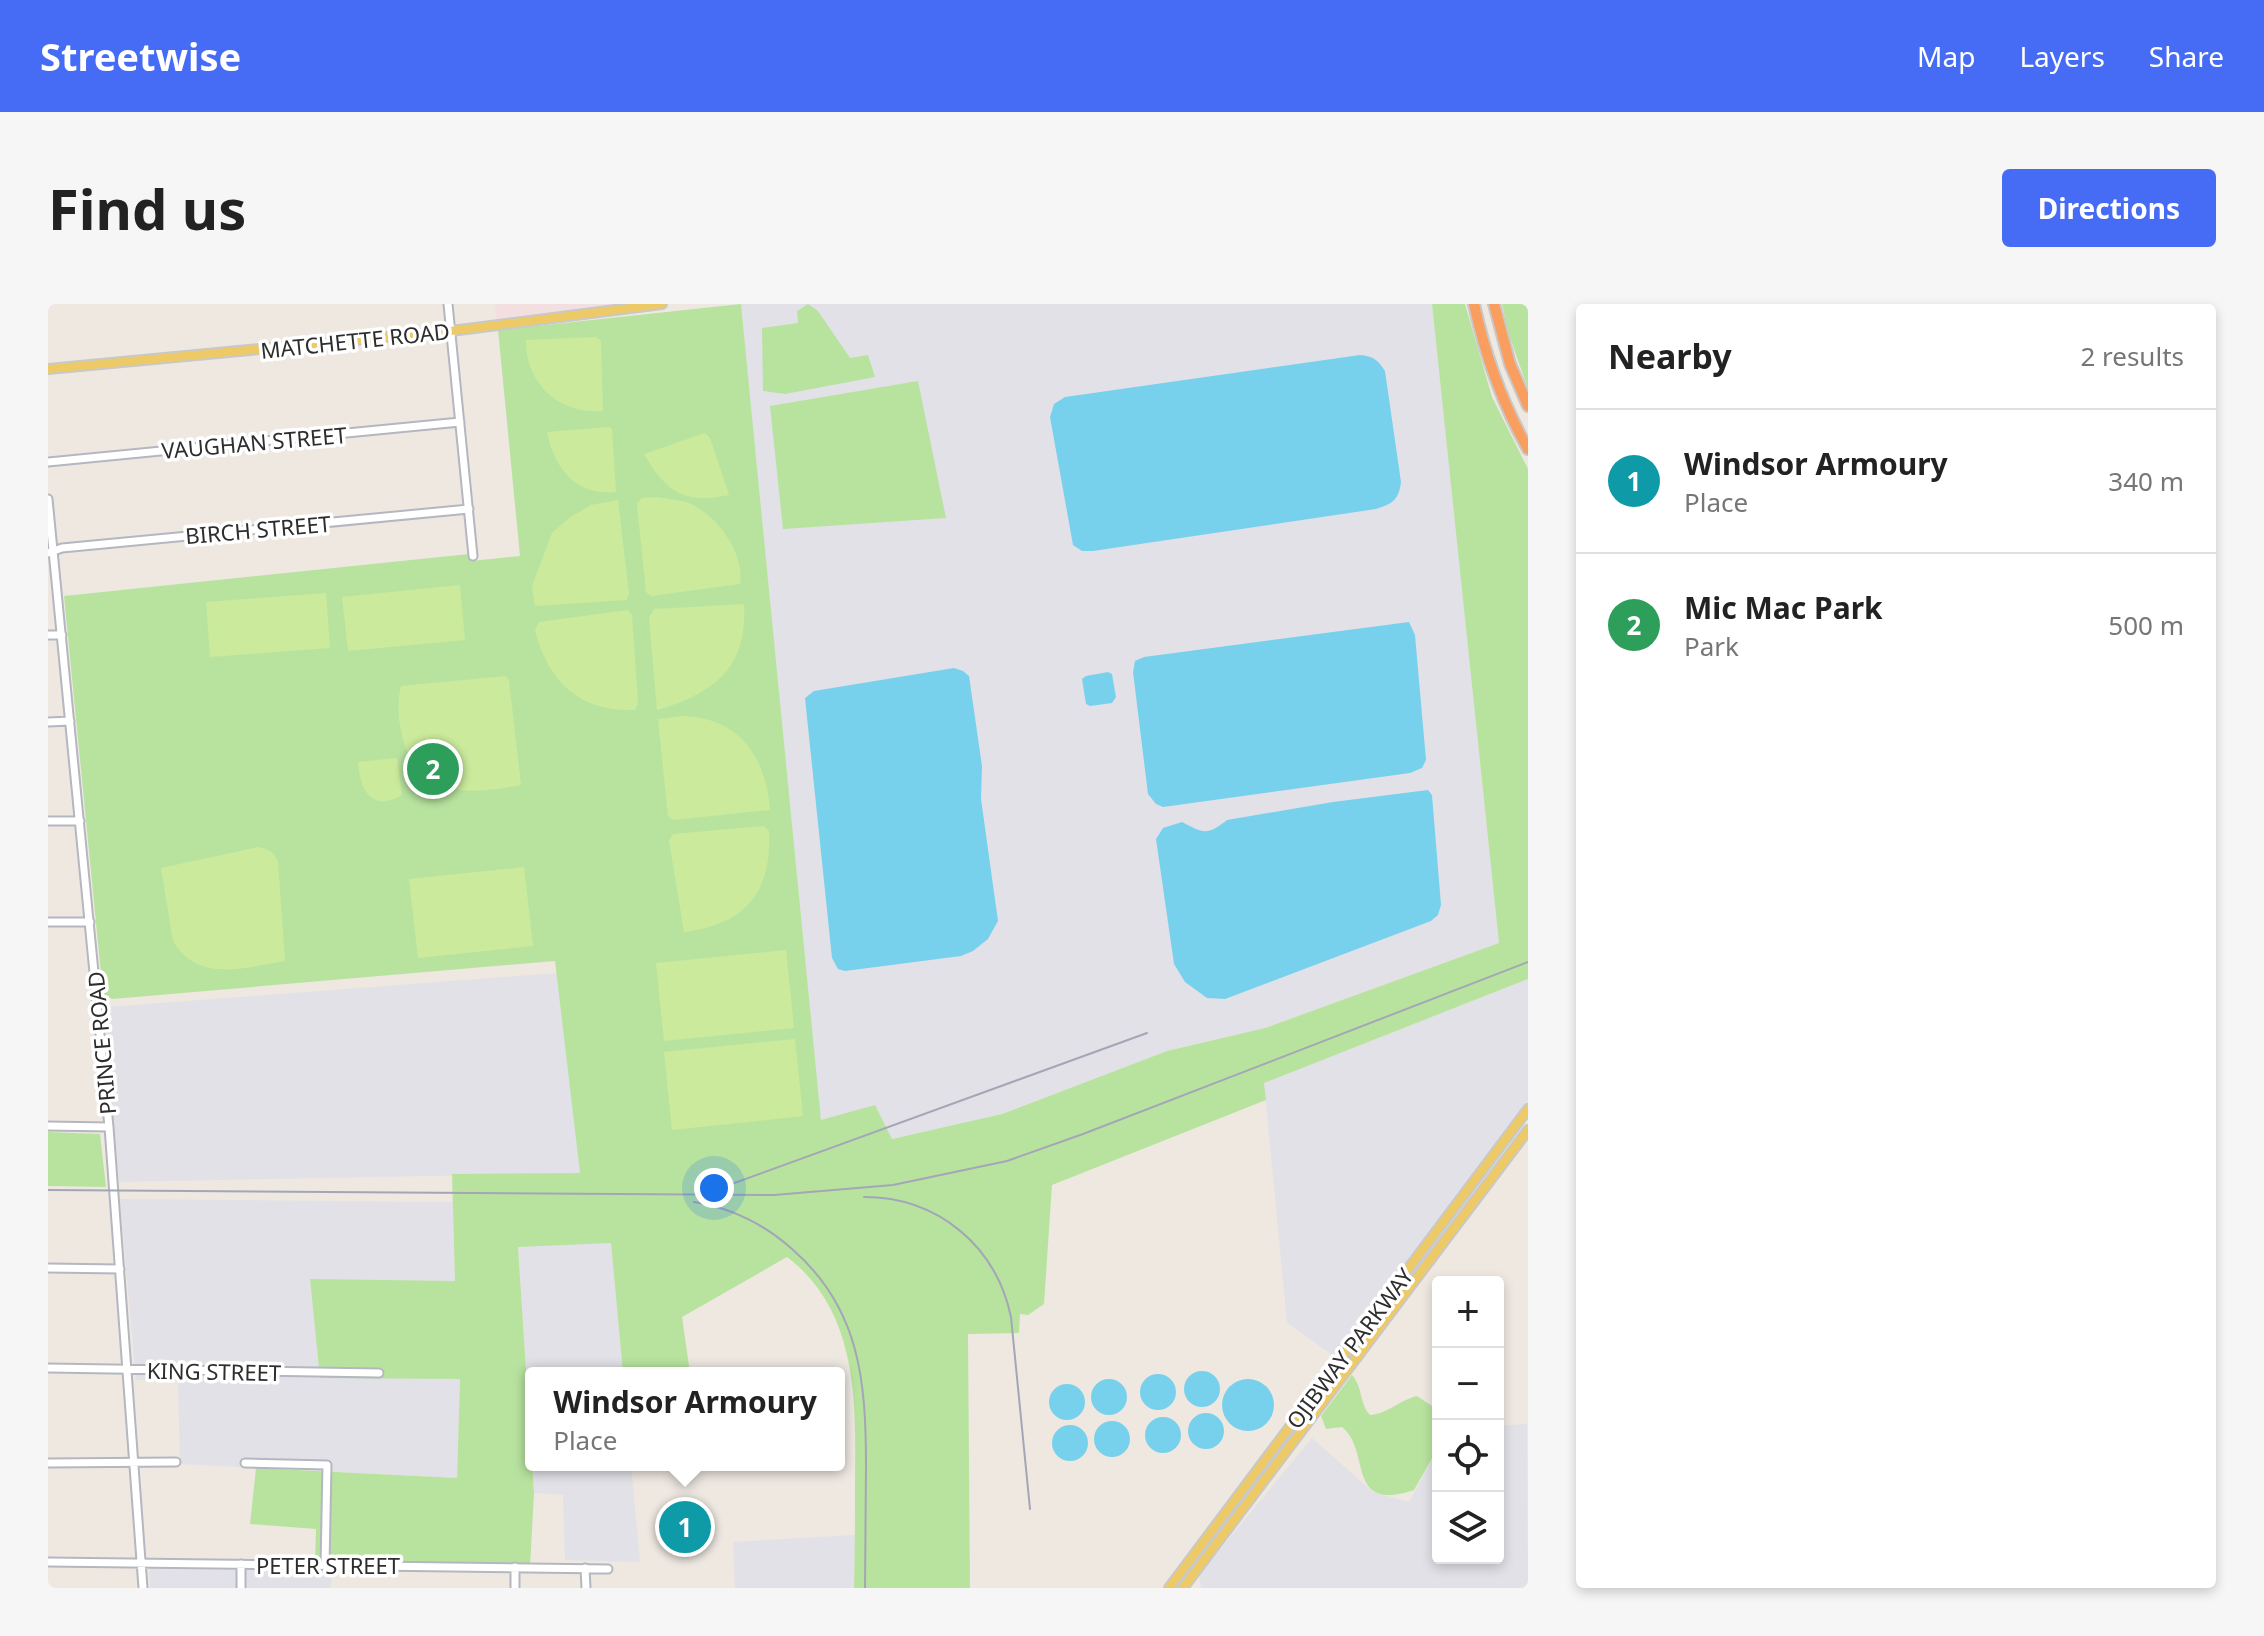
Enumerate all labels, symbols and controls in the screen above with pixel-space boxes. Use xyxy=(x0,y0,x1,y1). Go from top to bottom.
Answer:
text: Streetwise xyxy=(40,30,241,82)
text: Map xyxy=(1917,37,1975,75)
text: Layers xyxy=(2019,37,2105,75)
text: Share xyxy=(2149,37,2224,75)
button: Directions xyxy=(2002,169,2216,247)
text: Find us xyxy=(48,170,246,246)
street label: MATCHETTE ROAD xyxy=(259,315,451,365)
text: Nearby xyxy=(1608,333,1732,379)
text: 2 results xyxy=(2080,338,2184,374)
street label: VAUGHAN STREET xyxy=(160,419,348,465)
text: Windsor Armoury xyxy=(1684,443,1948,484)
text: 1 xyxy=(1627,463,1641,499)
text: 340 m xyxy=(2108,463,2184,499)
text: Place xyxy=(1684,484,1748,520)
street label: BIRCH STREET xyxy=(184,508,332,550)
text: Mic Mac Park xyxy=(1684,587,1883,628)
text: 2 xyxy=(1627,607,1641,643)
text: 500 m xyxy=(2108,607,2184,643)
text: Park xyxy=(1684,628,1739,664)
pin: 2 xyxy=(407,739,459,799)
street label: PRINCE ROAD xyxy=(80,970,122,1116)
your location xyxy=(694,1168,734,1208)
street label: OJIBWAY PARKWAY xyxy=(1279,1261,1420,1434)
map controls xyxy=(1432,1276,1504,1564)
button: + xyxy=(1432,1276,1504,1348)
button: − xyxy=(1432,1348,1504,1420)
street label: KING STREET xyxy=(147,1355,281,1387)
popup xyxy=(525,1367,845,1471)
text: Windsor Armoury xyxy=(553,1381,817,1422)
button: locate xyxy=(1432,1420,1504,1492)
text: Place xyxy=(553,1422,617,1458)
button: layers xyxy=(1432,1492,1504,1564)
pin: 1 xyxy=(659,1497,711,1557)
street label: PETER STREET xyxy=(256,1550,400,1580)

